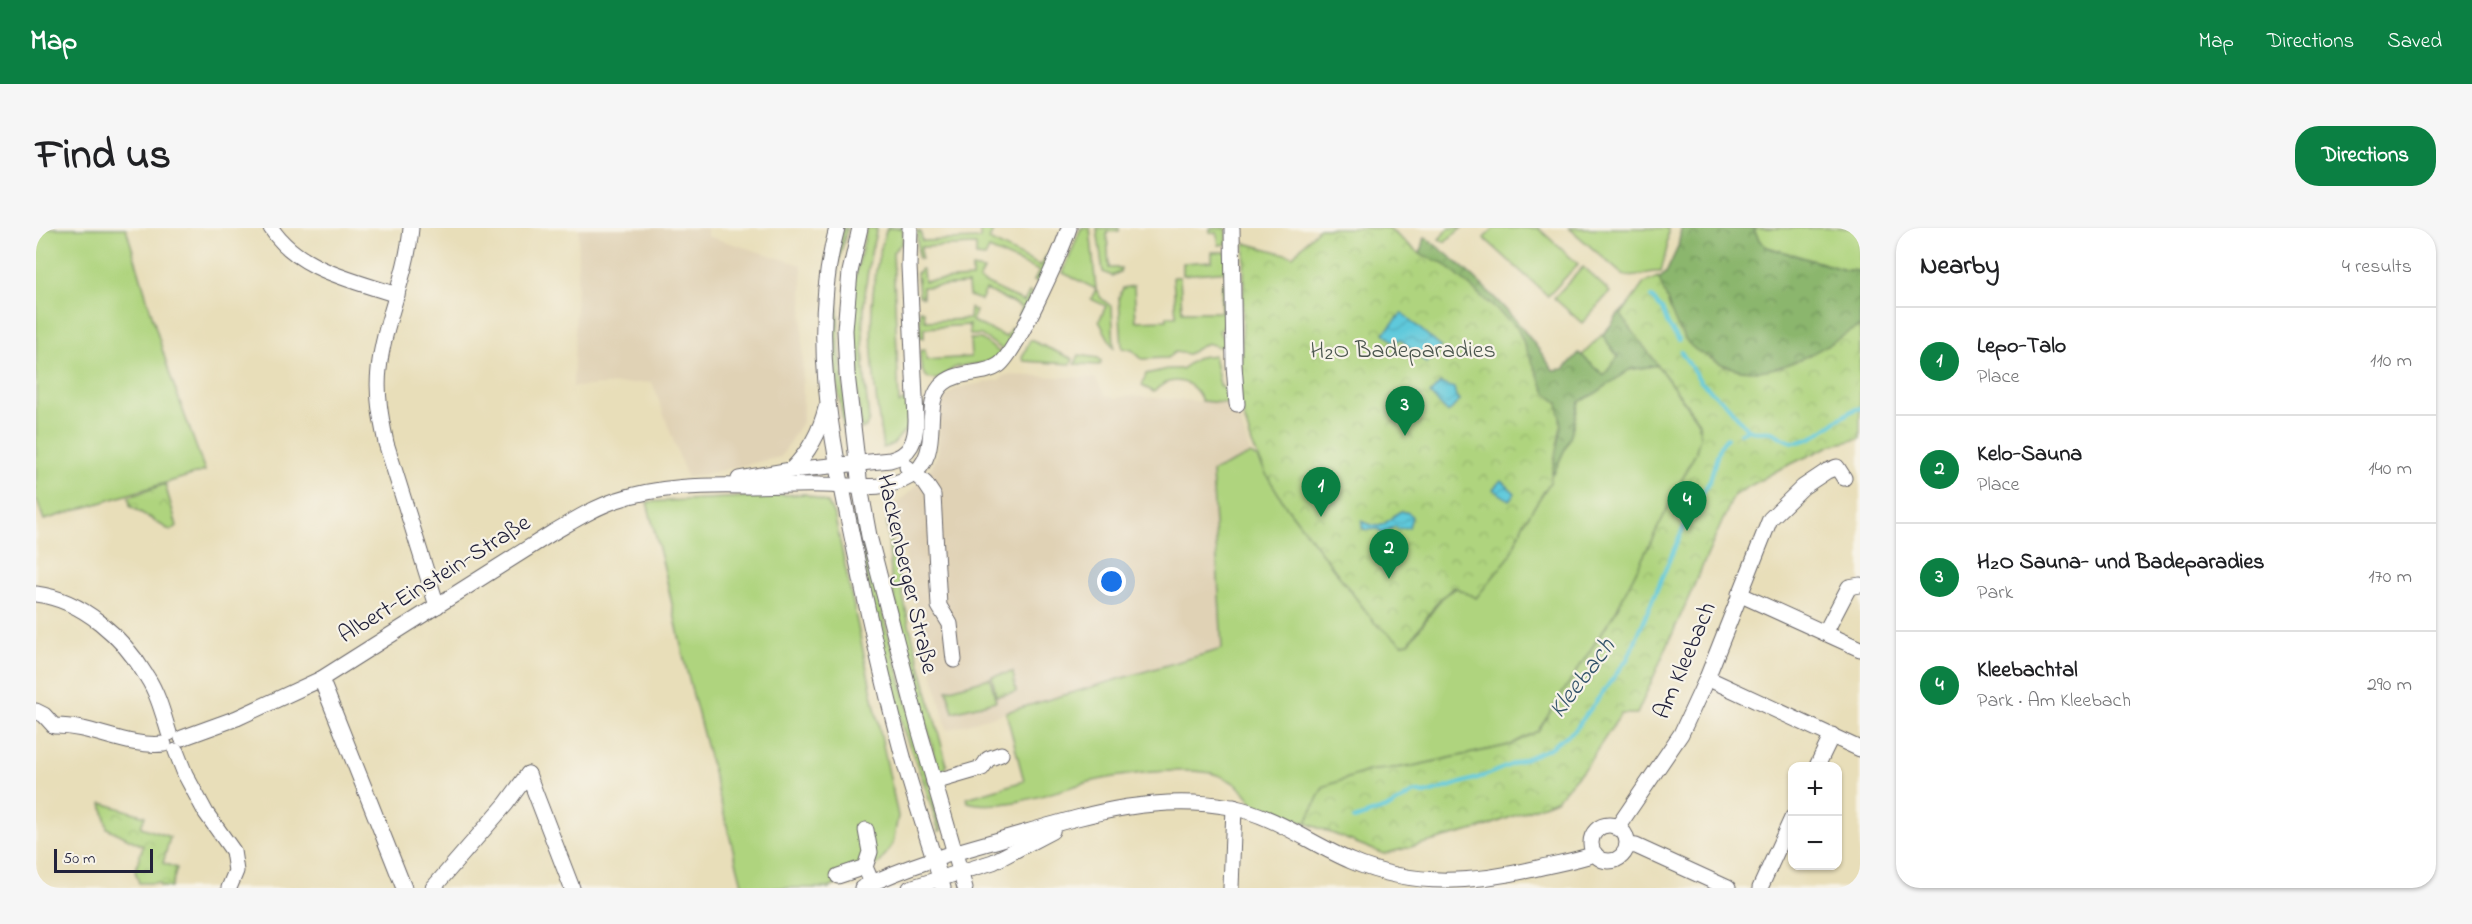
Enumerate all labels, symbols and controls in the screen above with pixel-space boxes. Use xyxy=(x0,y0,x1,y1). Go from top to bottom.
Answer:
text: Map xyxy=(30,22,77,63)
text: Map xyxy=(2198,27,2234,57)
text: Directions xyxy=(2267,27,2354,57)
text: Saved xyxy=(2387,27,2442,57)
text: Find us xyxy=(36,126,171,187)
button: Directions xyxy=(2295,126,2436,186)
text: Nearby xyxy=(1920,248,1999,286)
text: 4 results xyxy=(2342,253,2412,282)
text: Lepo-Talo xyxy=(1977,331,2066,363)
park label: H₂O Badeparadies xyxy=(1310,334,1496,369)
text: 1 xyxy=(1936,347,1943,376)
text: 110 m xyxy=(2370,347,2412,376)
text: Place xyxy=(1977,363,2019,392)
pin: 3 xyxy=(1386,386,1424,436)
text: Kelo-Sauna xyxy=(1977,439,2082,471)
text: 2 xyxy=(1935,455,1944,484)
text: 140 m xyxy=(2368,455,2412,484)
pin: 1 xyxy=(1302,468,1340,517)
street label: Hackenberger Straße xyxy=(866,471,946,677)
text: Place xyxy=(1977,471,2019,500)
pin: 4 xyxy=(1668,482,1706,531)
street label: Albert-Einstein-Straße xyxy=(332,507,538,653)
pin: 2 xyxy=(1370,530,1408,579)
text: H₂O Sauna- und Badeparadies xyxy=(1977,547,2265,579)
text: 3 xyxy=(1935,563,1944,592)
text: 170 m xyxy=(2368,563,2412,592)
your location xyxy=(1097,567,1126,596)
text: Park xyxy=(1977,579,2013,608)
street label: Am Kleebach xyxy=(1646,597,1726,725)
water label: Kleebach xyxy=(1540,630,1626,727)
text: Kleebachtal xyxy=(1977,655,2078,687)
text: 4 xyxy=(1935,671,1944,700)
text: 290 m xyxy=(2367,671,2412,700)
text: Park · Am Kleebach xyxy=(1977,687,2131,716)
map controls xyxy=(1788,762,1842,870)
button: + xyxy=(1788,762,1842,816)
button: − xyxy=(1788,816,1842,870)
scale bar xyxy=(54,846,153,874)
text: 50 m xyxy=(63,847,95,871)

